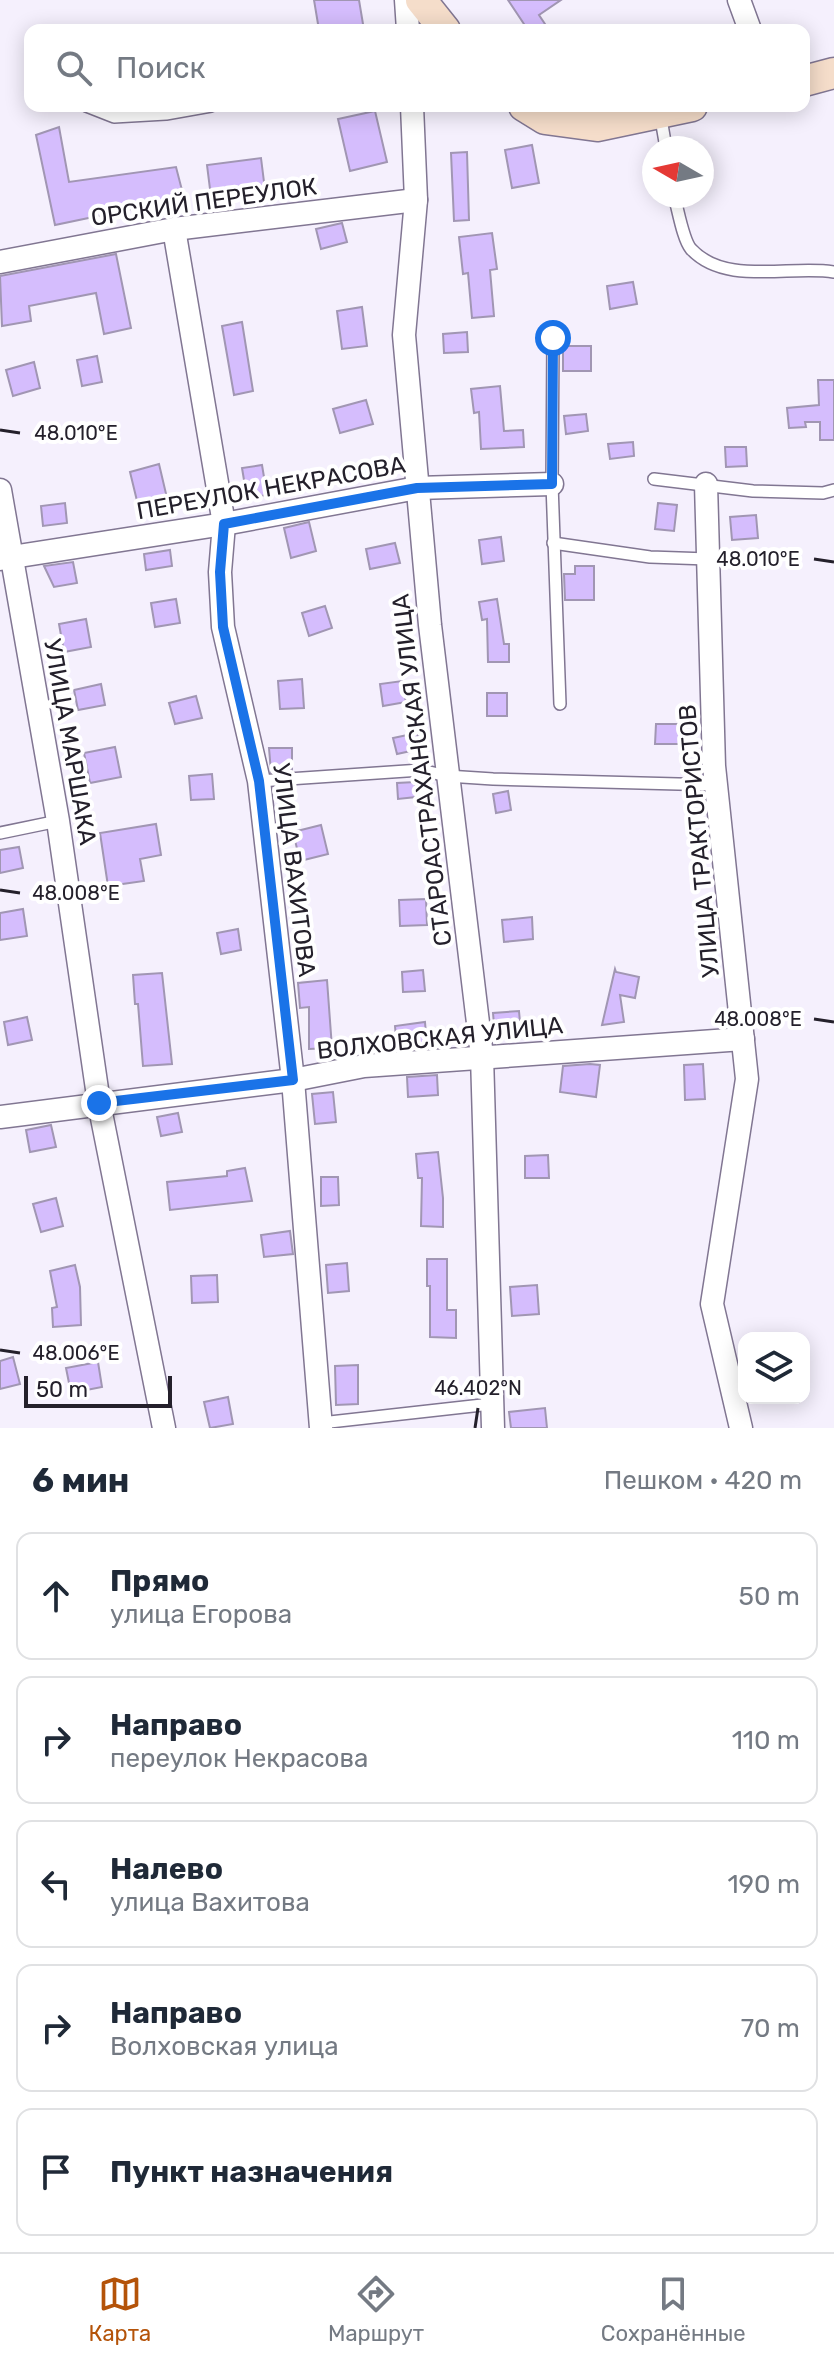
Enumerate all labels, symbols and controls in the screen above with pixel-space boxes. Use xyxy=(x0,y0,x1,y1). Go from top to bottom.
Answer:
search box xyxy=(24,24,810,112)
icon: search xyxy=(52,46,96,90)
text: Поиск xyxy=(116,50,206,86)
north arrow xyxy=(642,136,714,208)
street label: ОРСКИЙ ПЕРЕУЛОК xyxy=(89,172,319,232)
route start xyxy=(535,320,571,356)
text: 48.010°E xyxy=(34,421,118,445)
street label: ПЕРЕУЛОК НЕКРАСОВА xyxy=(134,451,408,525)
text: 48.010°E xyxy=(716,547,800,571)
street label: СТАРОАСТРАХАНСКАЯ УЛИЦА xyxy=(387,592,457,948)
street label: УЛИЦА МАРШАКА xyxy=(38,637,102,847)
street label: УЛИЦА ТРАКТОРИСТОВ xyxy=(673,703,725,979)
street label: УЛИЦА ВАХИТОВА xyxy=(267,762,321,978)
text: 48.008°E xyxy=(32,881,120,905)
text: 48.008°E xyxy=(714,1007,802,1031)
street label: ВОЛХОВСКАЯ УЛИЦА xyxy=(316,1011,564,1065)
route end xyxy=(81,1085,117,1121)
map controls xyxy=(738,1332,810,1404)
button: layers xyxy=(738,1332,810,1404)
text: 48.006°E xyxy=(32,1341,120,1365)
scale bar xyxy=(24,1372,172,1408)
text: 50 m xyxy=(36,1376,88,1403)
text: 46.402°N xyxy=(434,1376,522,1400)
text: 6 мин xyxy=(32,1460,129,1501)
text: Пешком · 420 m xyxy=(604,1465,802,1496)
text: Прямо xyxy=(110,1563,209,1599)
icon: ahead xyxy=(34,1574,78,1618)
text: 50 m xyxy=(739,1581,800,1612)
text: улица Егорова xyxy=(110,1599,292,1630)
text: Направо xyxy=(110,1707,242,1743)
icon: right xyxy=(34,1718,78,1762)
text: 110 m xyxy=(732,1725,800,1756)
text: переулок Некрасова xyxy=(110,1743,368,1774)
text: Налево xyxy=(110,1851,223,1887)
icon: left xyxy=(34,1862,78,1906)
text: 190 m xyxy=(727,1869,800,1900)
text: улица Вахитова xyxy=(110,1887,310,1918)
text: Направо xyxy=(110,1995,242,2031)
icon: right xyxy=(34,2006,78,2050)
text: 70 m xyxy=(741,2013,800,2044)
text: Волховская улица xyxy=(110,2031,339,2062)
icon: arrive xyxy=(34,2150,78,2194)
text: Пункт назначения xyxy=(110,2154,393,2190)
tab: Карта xyxy=(88,2272,151,2347)
tab: Маршрут xyxy=(328,2272,424,2347)
tab: Сохранённые xyxy=(601,2272,746,2347)

